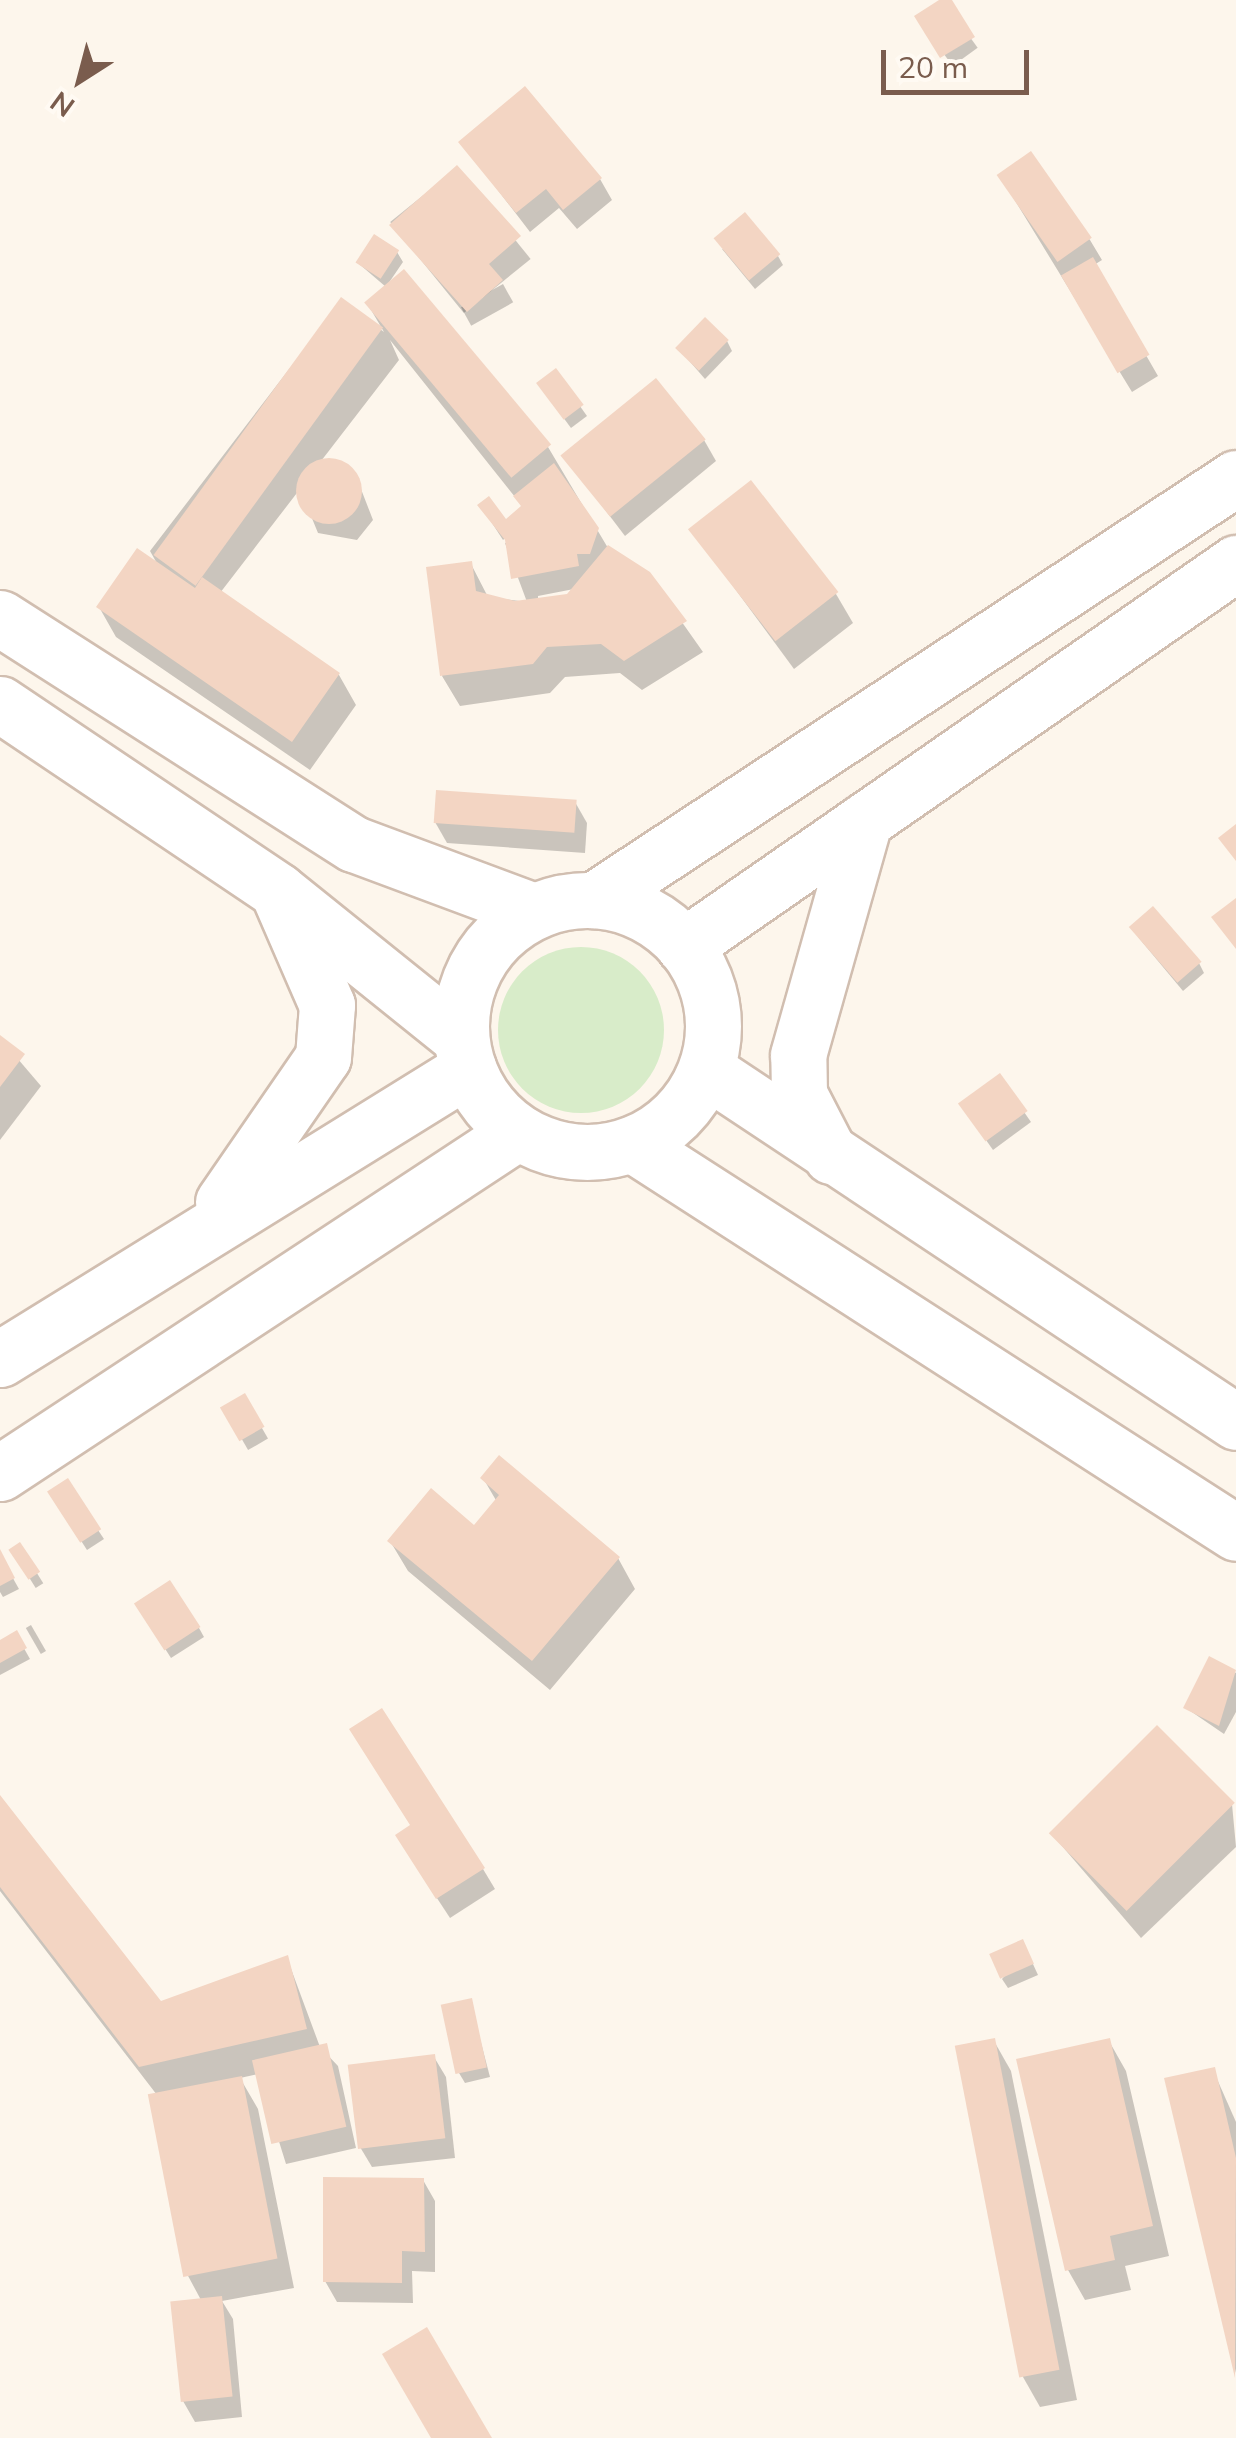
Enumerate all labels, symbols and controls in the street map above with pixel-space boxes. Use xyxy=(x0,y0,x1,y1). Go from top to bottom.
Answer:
north arrow xyxy=(30,30,130,130)
scale bar xyxy=(886,30,1034,92)
text: 20 m xyxy=(898,48,968,86)
text: N xyxy=(43,84,81,125)

